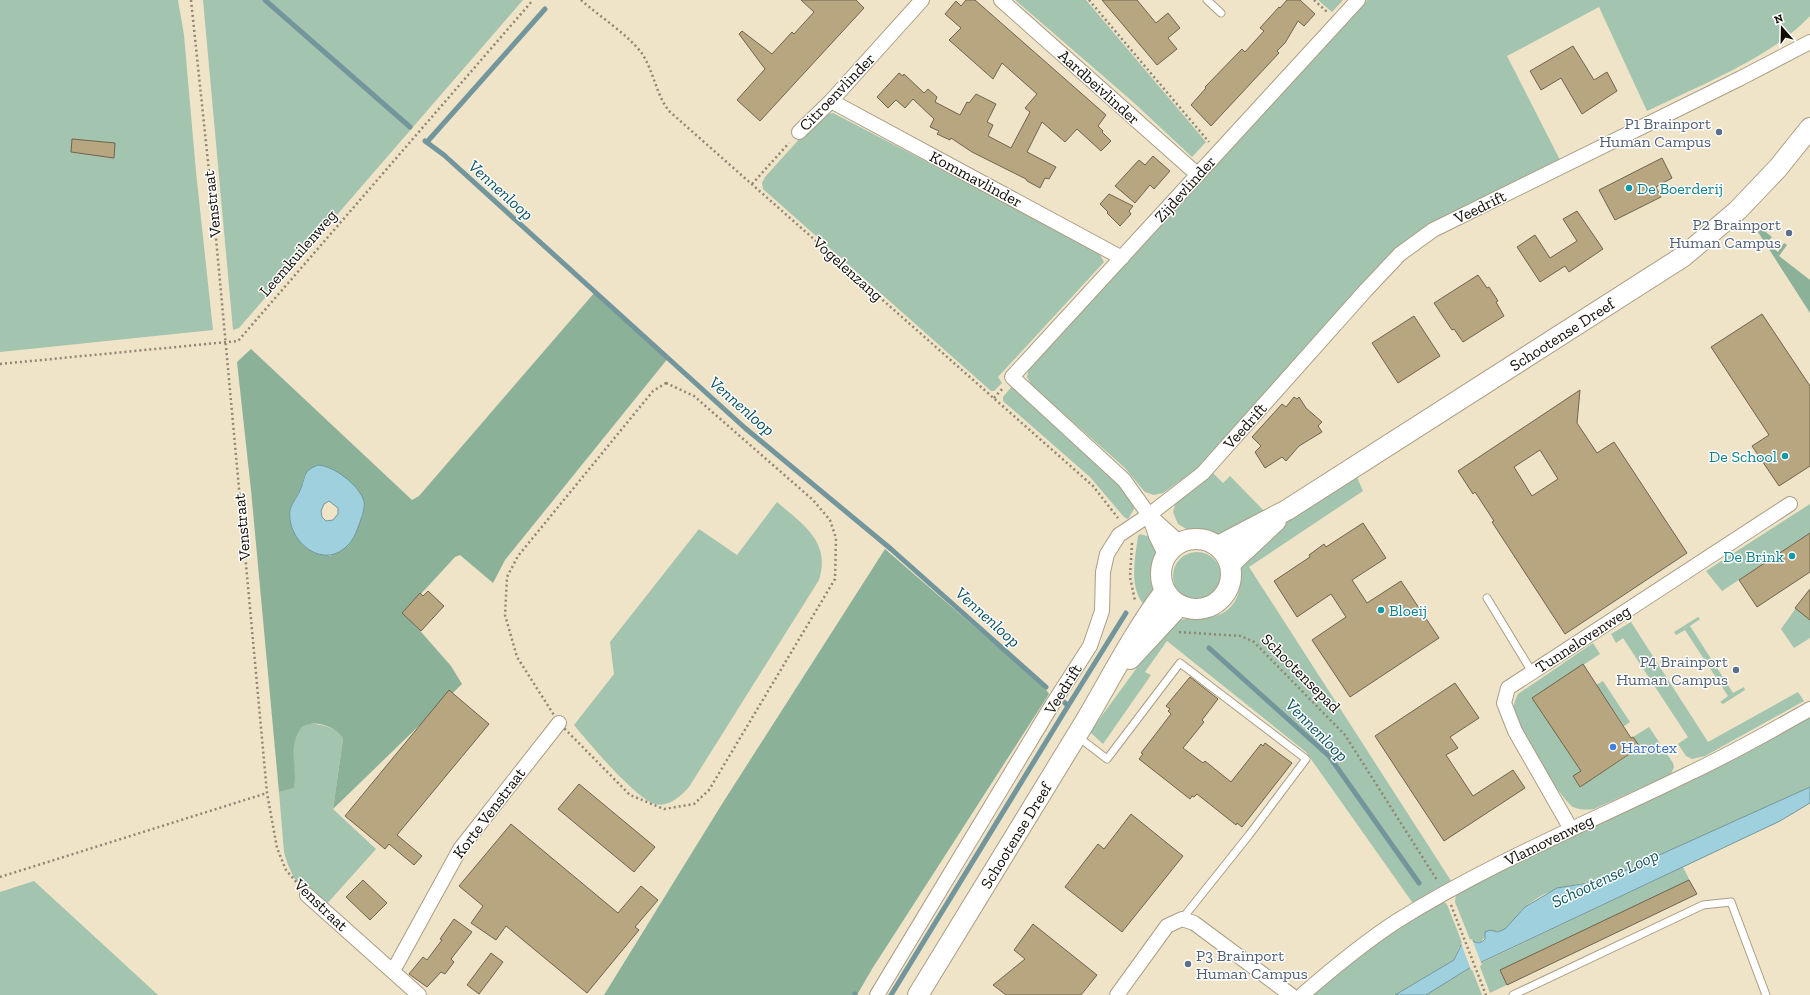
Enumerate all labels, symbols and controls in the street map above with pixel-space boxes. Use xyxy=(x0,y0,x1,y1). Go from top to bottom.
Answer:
north arrow xyxy=(1762,8,1802,48)
text: N xyxy=(1773,11,1785,27)
street label: Aardbeivlinder xyxy=(1054,46,1144,129)
street label: Citroenvlinder xyxy=(795,49,879,135)
place label: P1 Brainport Human Campus xyxy=(1599,114,1711,151)
marker: P1 Brainport Human Campus xyxy=(1714,127,1724,137)
street label: Kommavlinder xyxy=(926,147,1026,211)
street label: Zijdevlinder xyxy=(1150,152,1220,226)
water label: Vennenloop xyxy=(464,156,538,224)
street label: Venstraat xyxy=(199,170,225,239)
place label: De Boerderij xyxy=(1637,179,1723,198)
marker: De Boerderij xyxy=(1624,183,1634,193)
street label: Veedrift xyxy=(1450,186,1509,228)
street label: Leemkuilenweg xyxy=(255,206,341,300)
place label: P2 Brainport Human Campus xyxy=(1669,215,1781,252)
marker: P2 Brainport Human Campus xyxy=(1784,228,1794,238)
street label: Vogelenzang xyxy=(808,232,887,306)
street label: Schootense Dreef xyxy=(1506,293,1619,375)
water label: Vennenloop xyxy=(705,372,779,440)
street label: Veedrift xyxy=(1219,399,1271,454)
place label: De School xyxy=(1709,447,1777,466)
marker: De School xyxy=(1780,451,1790,461)
street label: Venstraat xyxy=(230,493,254,562)
place label: De Brink xyxy=(1723,547,1785,566)
marker: De Brink xyxy=(1787,551,1797,561)
water label: Vennenloop xyxy=(951,583,1025,651)
place label: Bloeij xyxy=(1389,601,1427,620)
street label: Tunnelovenweg xyxy=(1532,601,1634,677)
marker: Bloeij xyxy=(1376,605,1386,615)
street label: Schootensepad xyxy=(1258,630,1345,717)
place label: P4 Brainport Human Campus xyxy=(1616,652,1728,689)
street label: Veedrift xyxy=(1040,660,1086,718)
marker: P4 Brainport Human Campus xyxy=(1731,665,1741,675)
water label: Vennenloop xyxy=(1281,694,1353,766)
place label: Harotex xyxy=(1621,738,1677,757)
marker: Harotex xyxy=(1608,742,1618,752)
street label: Korte Venstraat xyxy=(449,764,529,862)
street label: Schootense Dreef xyxy=(976,778,1056,892)
street label: Vlamovenweg xyxy=(1500,810,1597,870)
water label: Schootense Loop xyxy=(1548,844,1662,912)
street label: Venstraat xyxy=(290,874,352,935)
place label: P3 Brainport Human Campus xyxy=(1196,946,1308,983)
marker: P3 Brainport Human Campus xyxy=(1183,959,1193,969)

